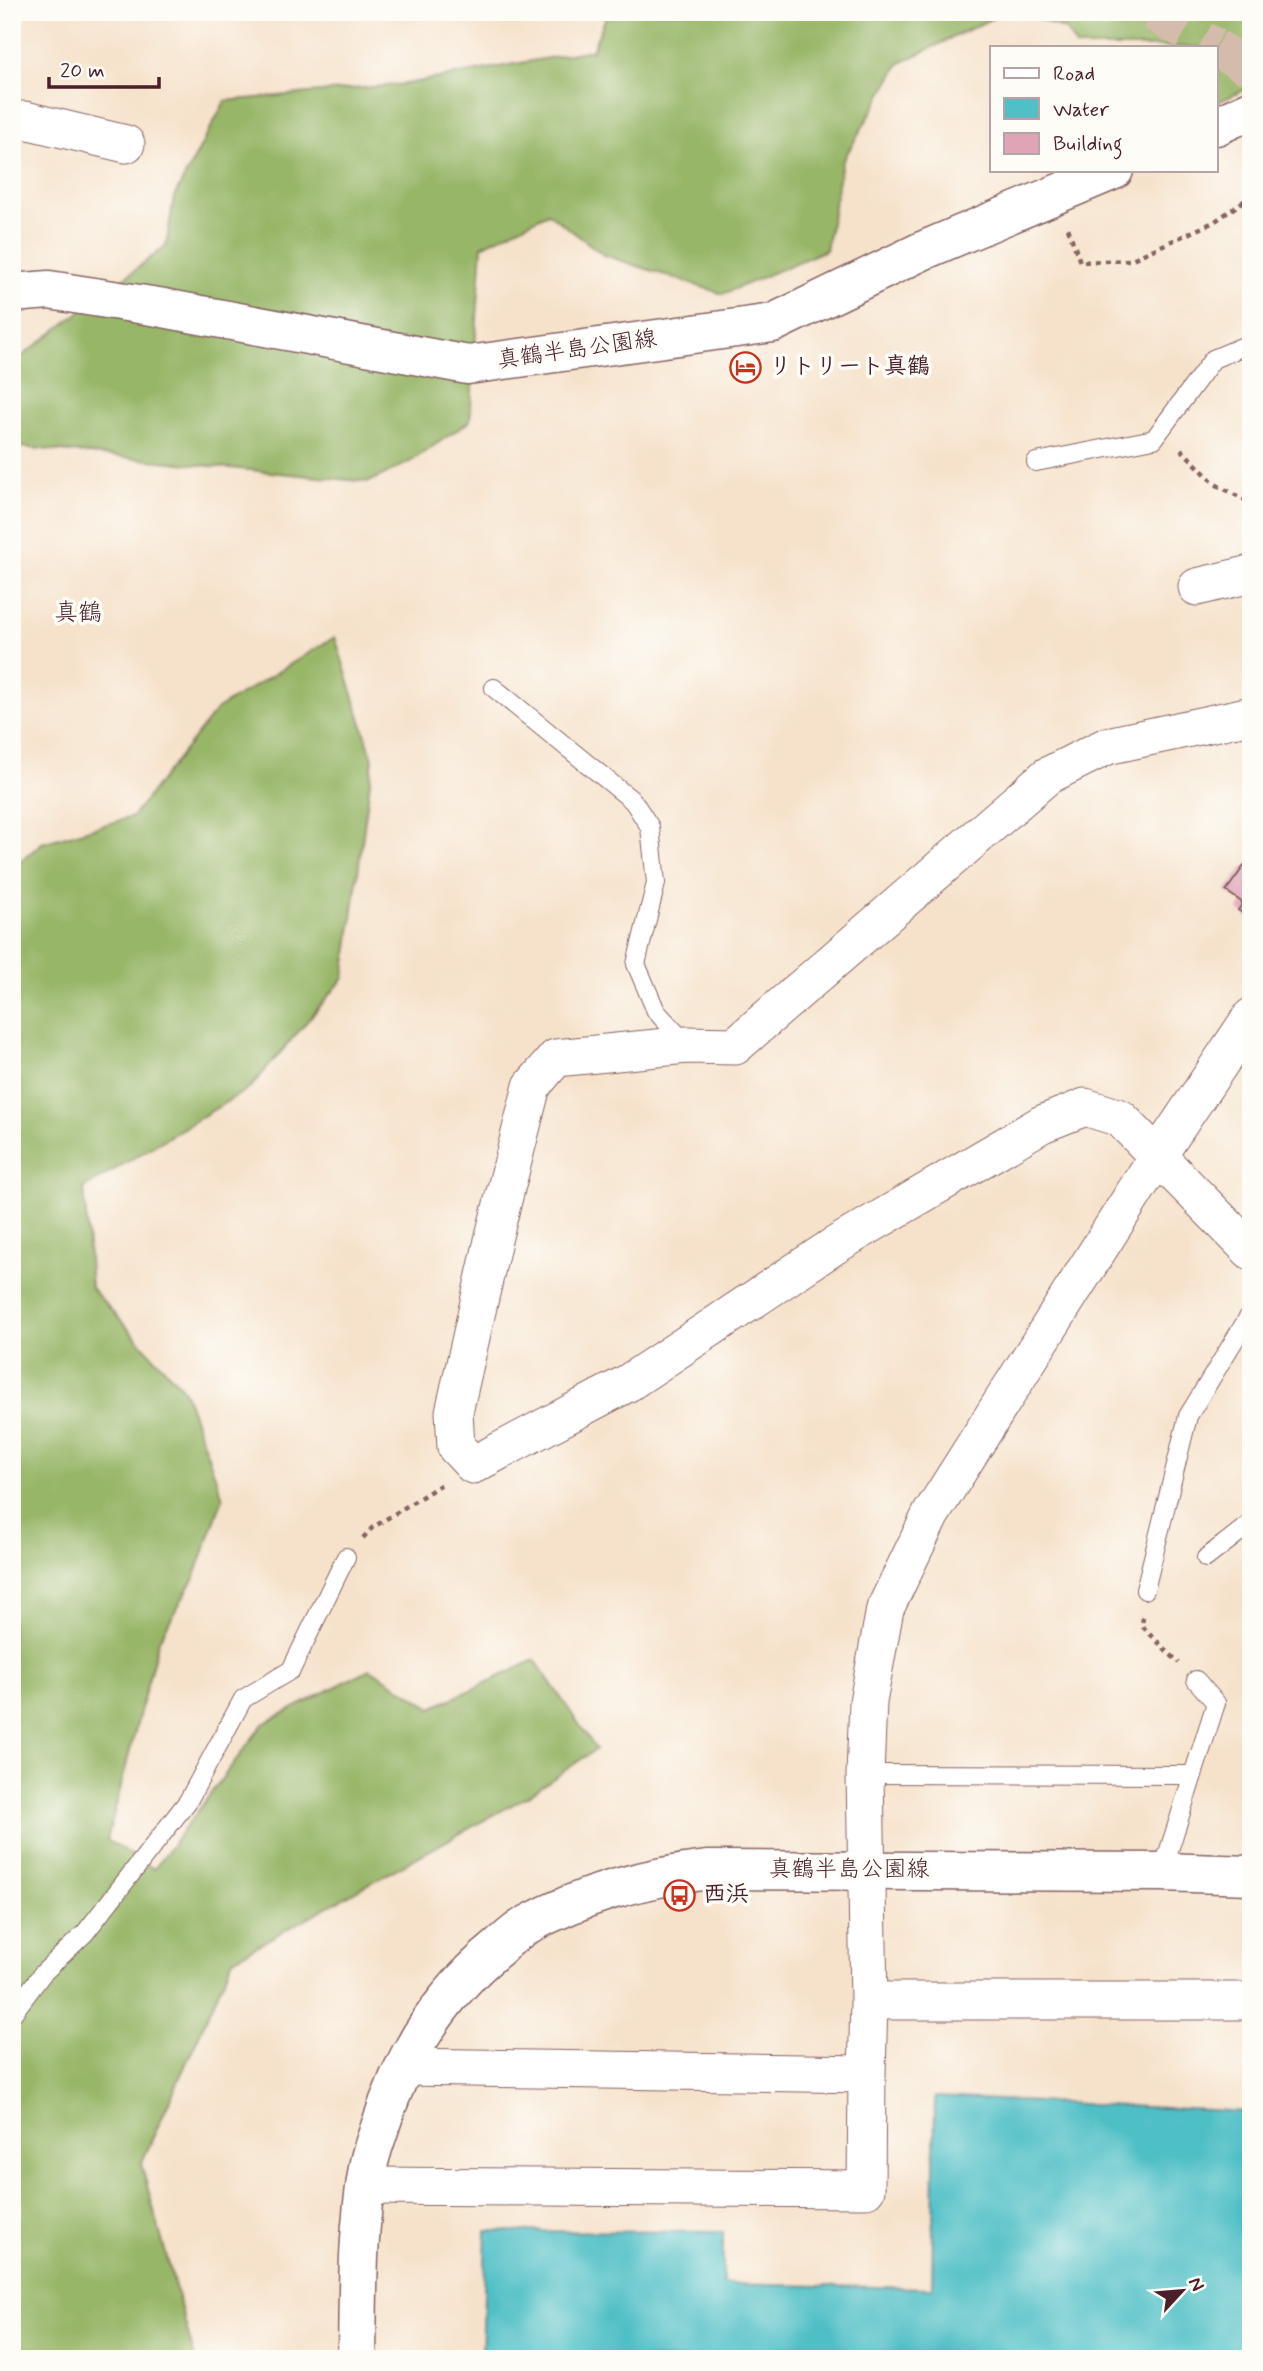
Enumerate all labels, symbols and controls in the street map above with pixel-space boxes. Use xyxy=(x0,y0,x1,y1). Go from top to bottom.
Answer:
scale bar xyxy=(49,46,159,90)
legend xyxy=(990,46,1218,172)
text: 20 m xyxy=(60,57,105,85)
text: Road xyxy=(1053,60,1095,88)
text: Water xyxy=(1053,96,1109,124)
text: Building xyxy=(1053,130,1123,160)
street label: 真鶴半島公園線 xyxy=(495,324,659,376)
hotel icon: リトリート真鶴 xyxy=(729,350,763,384)
place label: リトリート真鶴 xyxy=(769,352,930,382)
district label: 真鶴 xyxy=(54,598,102,629)
street label: 真鶴半島公園線 xyxy=(769,1855,930,1885)
bus stop icon: 西浜 xyxy=(663,1878,697,1912)
place label: 西浜 xyxy=(703,1880,749,1910)
north arrow xyxy=(1148,2256,1218,2326)
text: N xyxy=(1182,2273,1210,2295)

